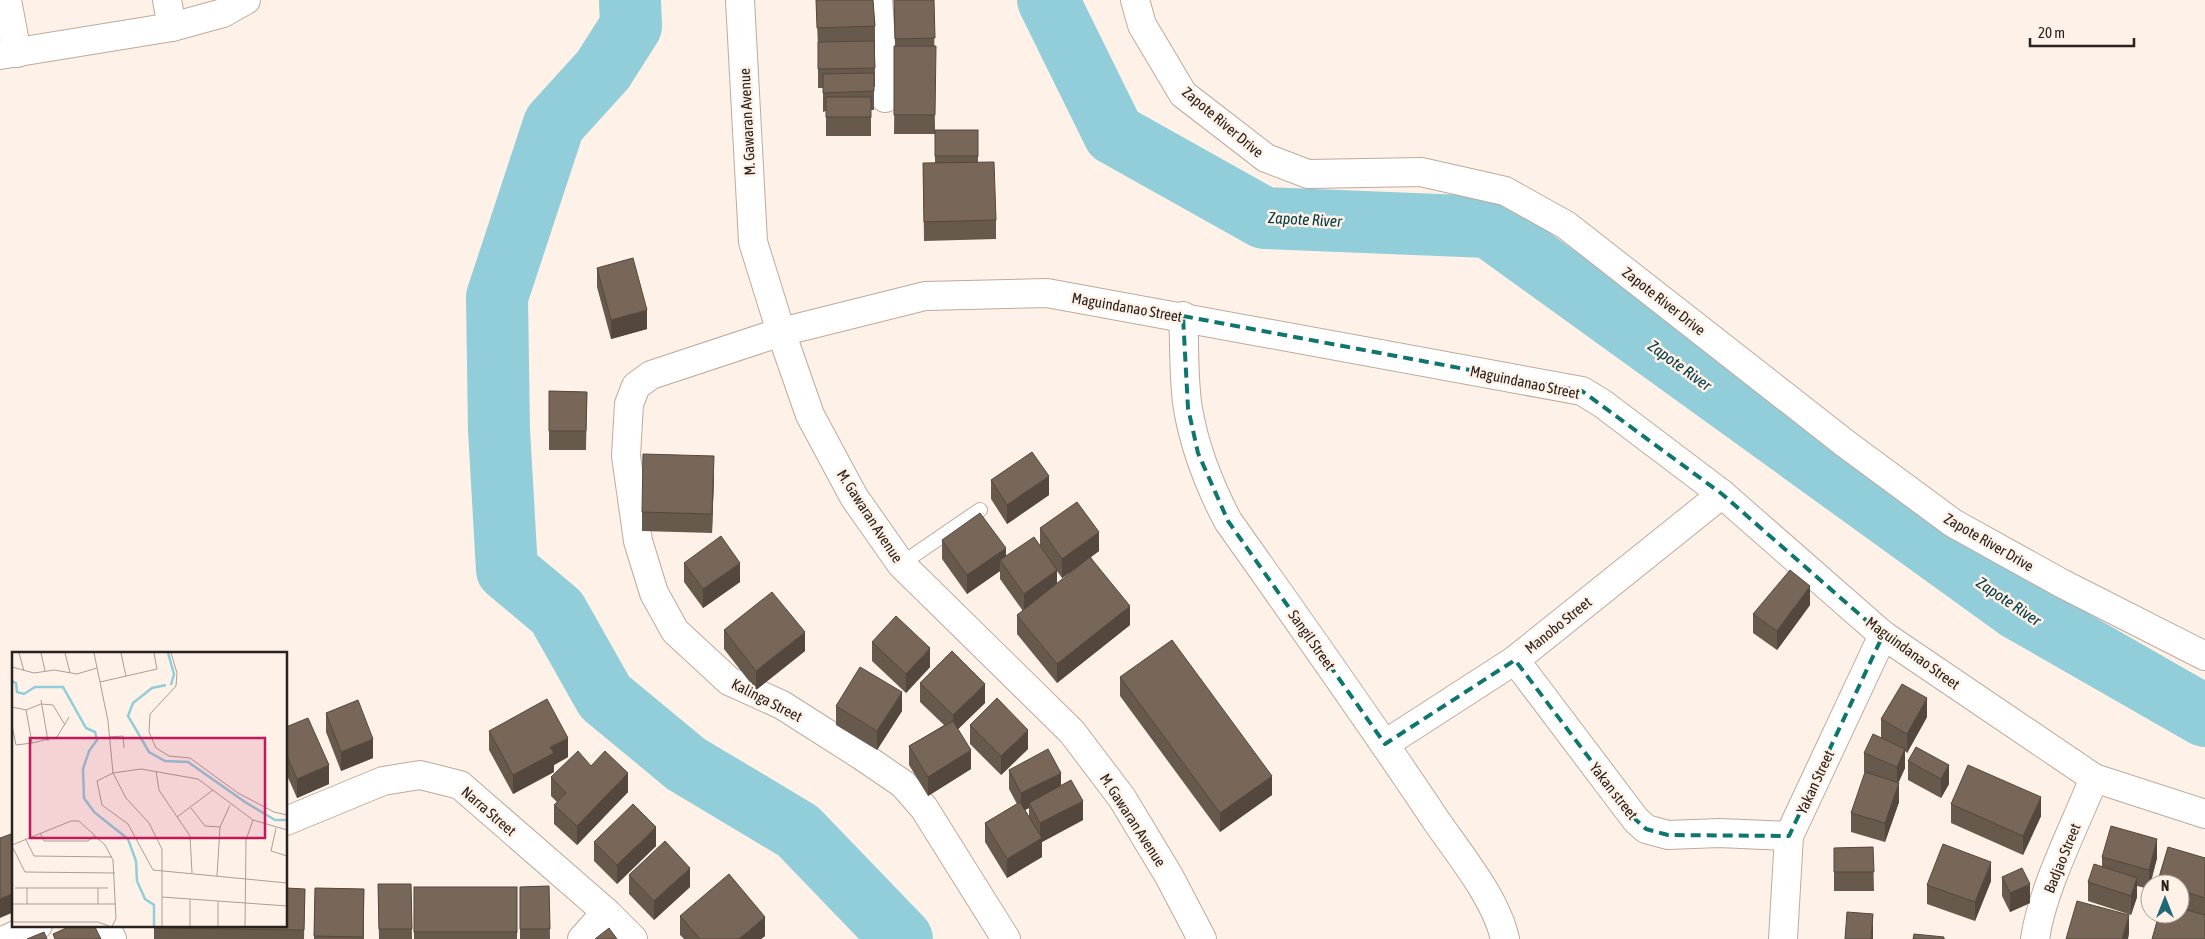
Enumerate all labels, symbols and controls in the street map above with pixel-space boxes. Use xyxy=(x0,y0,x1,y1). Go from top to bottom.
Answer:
scale bar xyxy=(2030,15,2134,47)
text: 20 m xyxy=(2038,24,2065,41)
street label: M. Gawaran Avenue xyxy=(736,68,758,176)
street label: Zapote River Drive xyxy=(1179,83,1267,161)
water label: Zapote River xyxy=(1268,208,1344,231)
street label: Zapote River Drive xyxy=(1619,263,1709,339)
street label: Maguindanao Street xyxy=(1070,289,1184,325)
water label: Zapote River xyxy=(1644,336,1716,396)
street label: Maguindanao Street xyxy=(1469,362,1581,402)
street label: M. Gawaran Avenue xyxy=(834,466,906,566)
street label: Zapote River Drive xyxy=(1941,510,2037,575)
water label: Zapote River xyxy=(1973,573,2046,631)
street label: Manobo Street xyxy=(1521,593,1595,657)
street label: Sangil Street xyxy=(1285,607,1339,673)
street label: Maguindanao Street xyxy=(1863,613,1963,693)
inset map xyxy=(12,652,288,926)
street label: Kalinga Street xyxy=(729,675,805,725)
street label: Yakan Street xyxy=(1793,747,1837,817)
street label: Yakan street xyxy=(1587,759,1641,823)
street label: M. Gawaran Avenue xyxy=(1097,770,1169,870)
street label: Narra Street xyxy=(458,783,520,839)
street label: Badjao Street xyxy=(2040,821,2084,895)
north arrow xyxy=(2140,874,2190,924)
text: N xyxy=(2161,878,2169,894)

